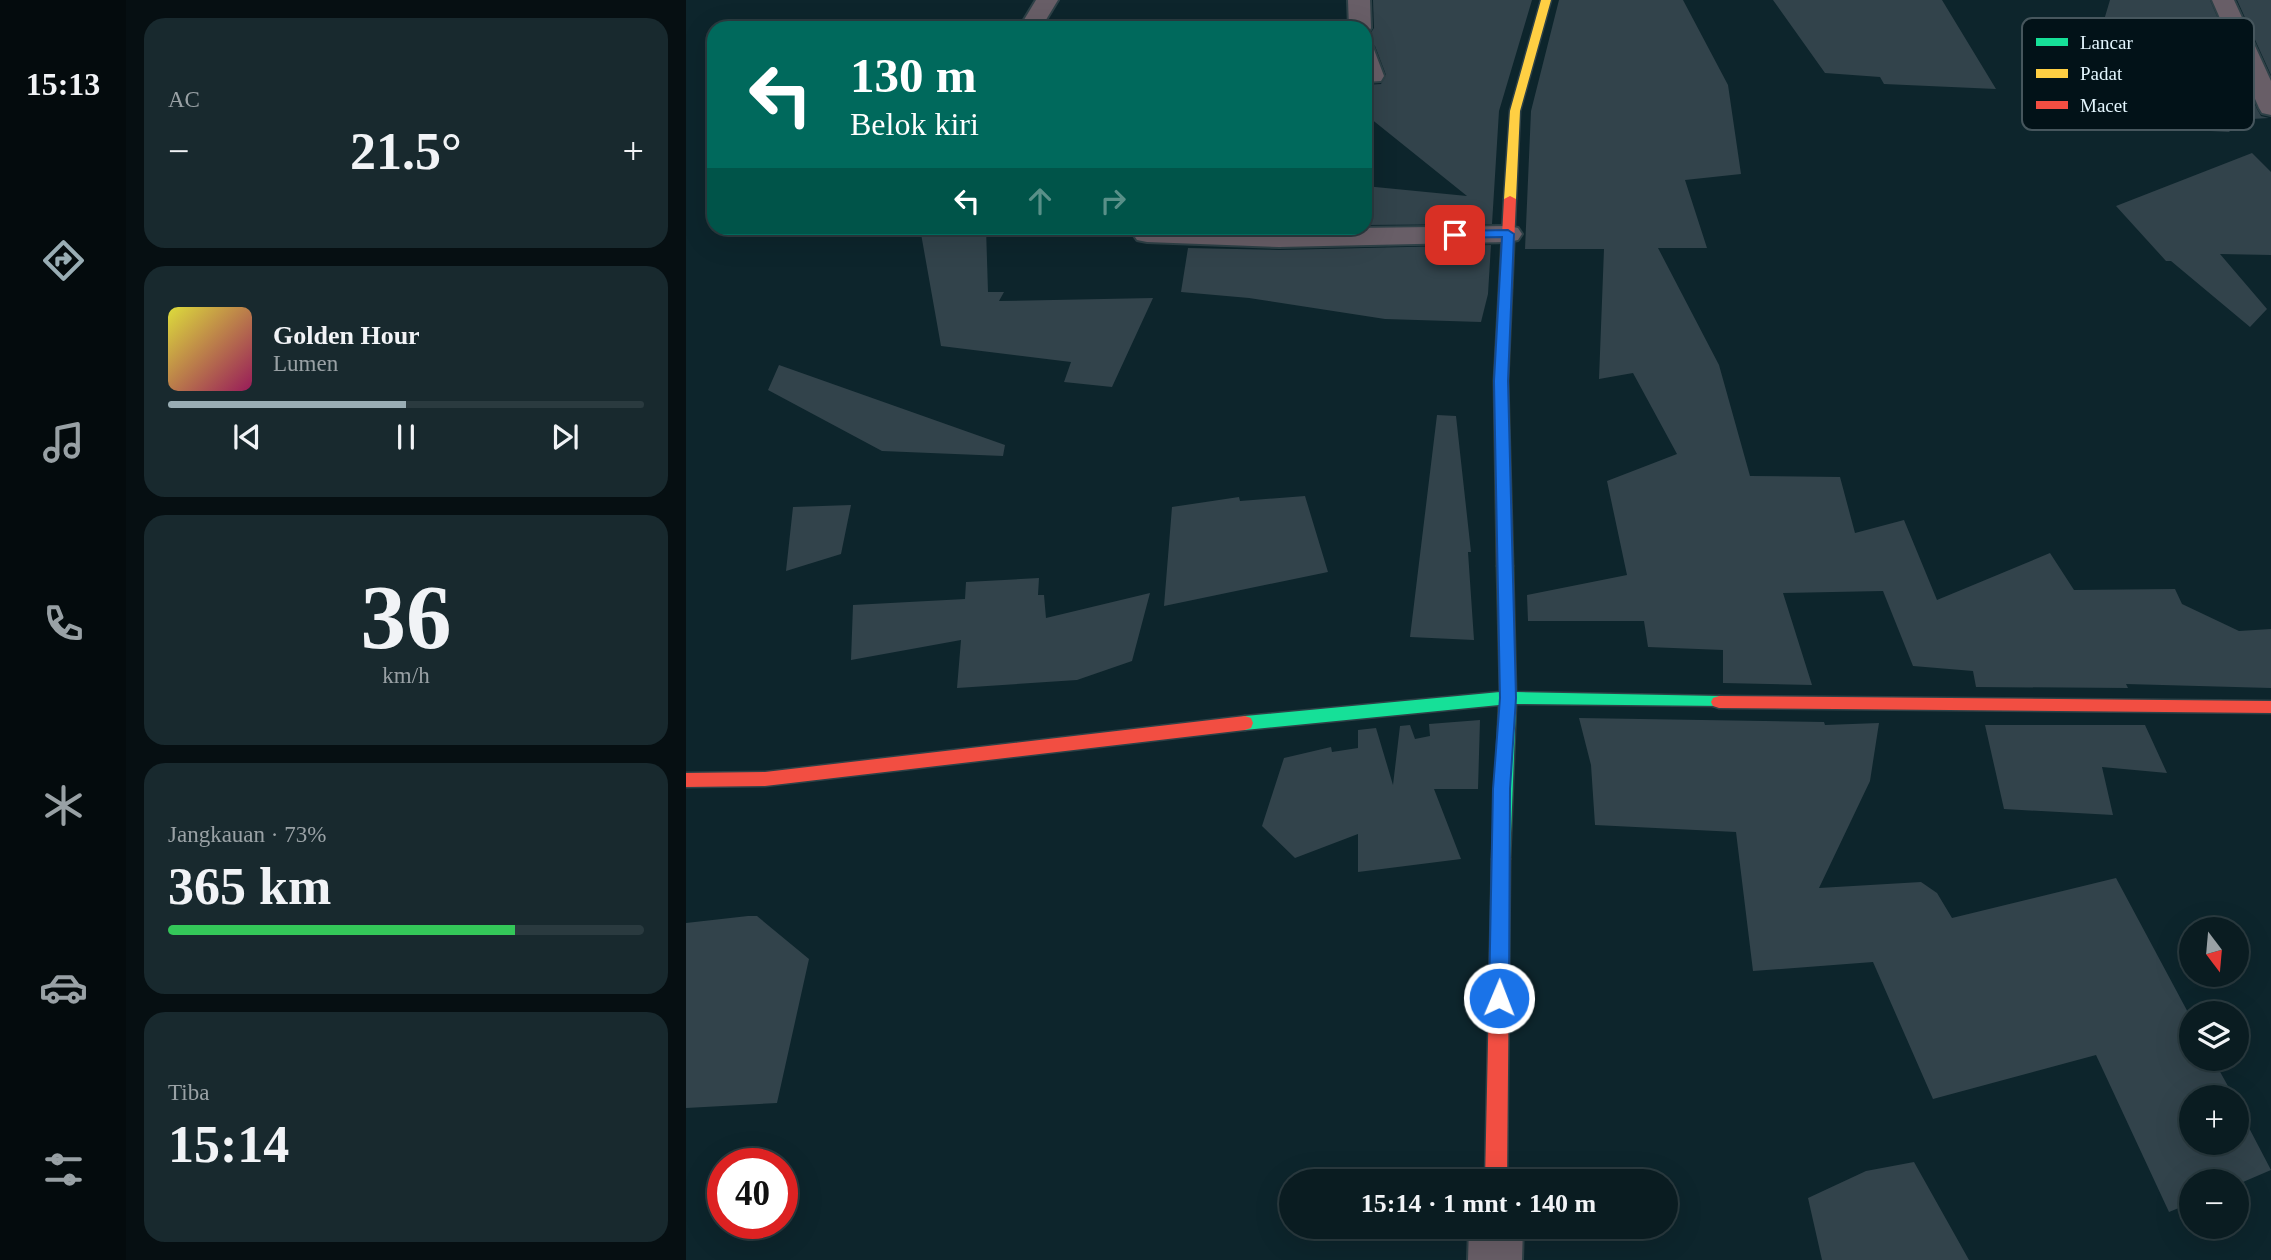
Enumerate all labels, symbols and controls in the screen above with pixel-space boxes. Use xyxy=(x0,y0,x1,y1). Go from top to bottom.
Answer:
legend xyxy=(2022,18,2254,130)
text: Lancar xyxy=(2080,32,2133,53)
text: 130 m xyxy=(850,48,977,103)
icon: left xyxy=(735,49,826,140)
text: Padat xyxy=(2080,63,2123,84)
text: 15:13 xyxy=(26,66,100,102)
text: AC xyxy=(168,87,200,112)
text: Macet xyxy=(2080,95,2128,116)
text: Belok kiri xyxy=(850,106,979,142)
text: 21.5° xyxy=(350,123,462,180)
text: − xyxy=(168,130,189,172)
text: + xyxy=(623,130,644,172)
icon: left xyxy=(948,182,986,220)
icon: ahead xyxy=(1021,182,1059,220)
icon: right xyxy=(1094,182,1132,220)
pin xyxy=(1425,205,1485,265)
icon: arrive xyxy=(1436,216,1474,254)
icon: directions xyxy=(39,236,88,285)
text: Golden Hour xyxy=(273,321,420,350)
text: Lumen xyxy=(273,351,338,376)
icon: music xyxy=(39,418,88,467)
icon: previous xyxy=(228,418,266,456)
icon: pause xyxy=(387,418,425,456)
icon: next xyxy=(546,418,584,456)
text: 36 xyxy=(361,567,452,668)
icon: phone xyxy=(39,599,88,648)
text: km/h xyxy=(382,663,430,688)
icon: climate xyxy=(39,781,88,830)
text: Jangkauan · 73% xyxy=(168,822,326,847)
text: 365 km xyxy=(168,858,331,915)
north arrow xyxy=(2179,917,2249,987)
map controls xyxy=(2179,917,2249,1239)
position arrow xyxy=(1462,961,1536,1035)
icon: car xyxy=(39,963,88,1012)
button: layers xyxy=(2179,1001,2249,1071)
text: Tiba xyxy=(168,1080,209,1105)
button: + xyxy=(2179,1085,2249,1155)
text: 15:14 xyxy=(168,1116,289,1173)
icon: filters xyxy=(39,1145,88,1194)
speed limit sign: 40 xyxy=(707,1148,798,1239)
button: − xyxy=(2179,1169,2249,1239)
text: 15:14 · 1 mnt · 140 m xyxy=(1361,1189,1596,1218)

